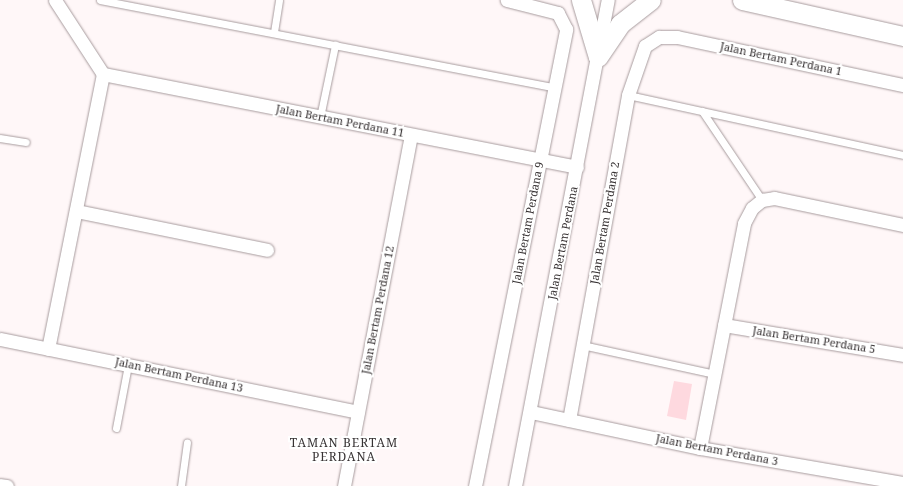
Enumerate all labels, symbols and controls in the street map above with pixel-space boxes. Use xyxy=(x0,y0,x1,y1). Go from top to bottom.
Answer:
street label: Jalan Bertam Perdana 1 xyxy=(719,40,843,78)
street label: Jalan Bertam Perdana 11 xyxy=(275,102,405,140)
street label: Jalan Bertam Perdana 9 xyxy=(510,161,546,285)
street label: Jalan Bertam Perdana 2 xyxy=(588,161,622,285)
street label: Jalan Bertam Perdana xyxy=(546,185,580,301)
street label: Jalan Bertam Perdana 12 xyxy=(359,245,397,375)
street label: Jalan Bertam Perdana 5 xyxy=(752,324,876,356)
street label: Jalan Bertam Perdana 13 xyxy=(114,355,244,395)
street label: Jalan Bertam Perdana 3 xyxy=(655,432,779,468)
district label: TAMAN BERTAM PERDANA xyxy=(290,436,398,464)

